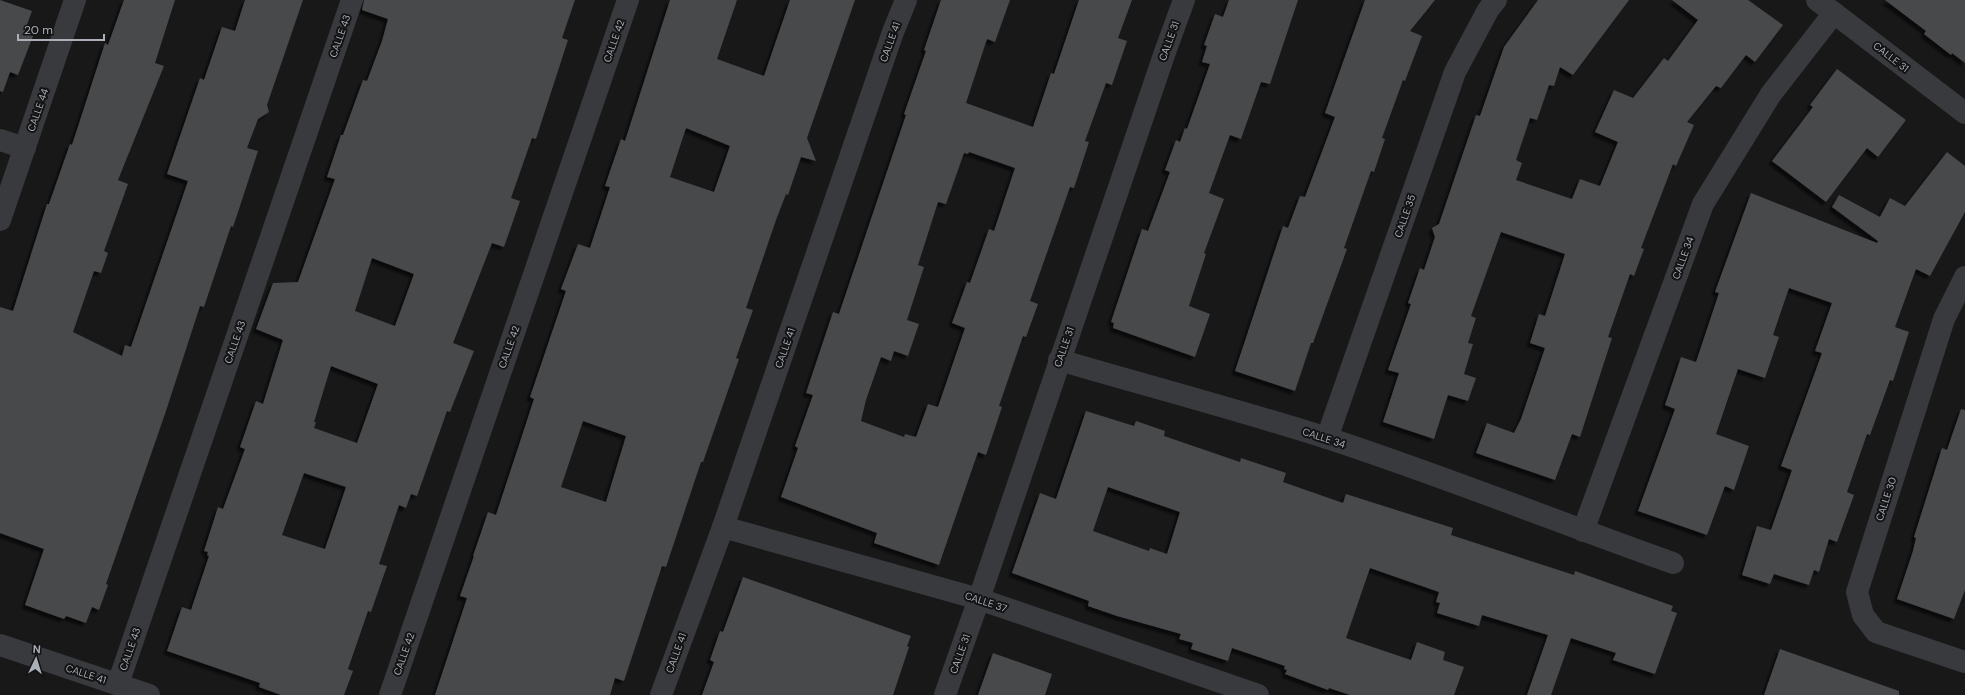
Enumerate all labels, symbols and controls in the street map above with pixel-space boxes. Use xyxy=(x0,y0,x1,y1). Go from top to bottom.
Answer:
street label: CALLE 43 xyxy=(327,13,353,59)
scale bar xyxy=(18,16,104,42)
street label: CALLE 42 xyxy=(601,18,627,64)
street label: CALLE 31 xyxy=(1156,19,1182,63)
street label: CALLE 41 xyxy=(877,20,903,64)
text: 20 m xyxy=(24,22,53,38)
street label: CALLE 31 xyxy=(1871,39,1911,75)
street label: CALLE 44 xyxy=(25,87,51,133)
street label: CALLE 35 xyxy=(1392,193,1418,239)
street label: CALLE 34 xyxy=(1669,235,1697,281)
street label: CALLE 43 xyxy=(222,319,248,365)
street label: CALLE 42 xyxy=(496,324,522,370)
street label: CALLE 31 xyxy=(1051,325,1077,369)
street label: CALLE 41 xyxy=(772,326,798,370)
street label: CALLE 34 xyxy=(1301,425,1347,451)
street label: CALLE 30 xyxy=(1873,475,1899,523)
street label: CALLE 37 xyxy=(963,589,1009,615)
street label: CALLE 43 xyxy=(117,626,143,672)
street label: CALLE 42 xyxy=(391,631,417,677)
street label: CALLE 41 xyxy=(663,631,689,675)
street label: CALLE 31 xyxy=(947,632,973,676)
north arrow xyxy=(16,639,56,679)
text: N xyxy=(32,642,41,656)
street label: CALLE 41 xyxy=(64,661,108,687)

